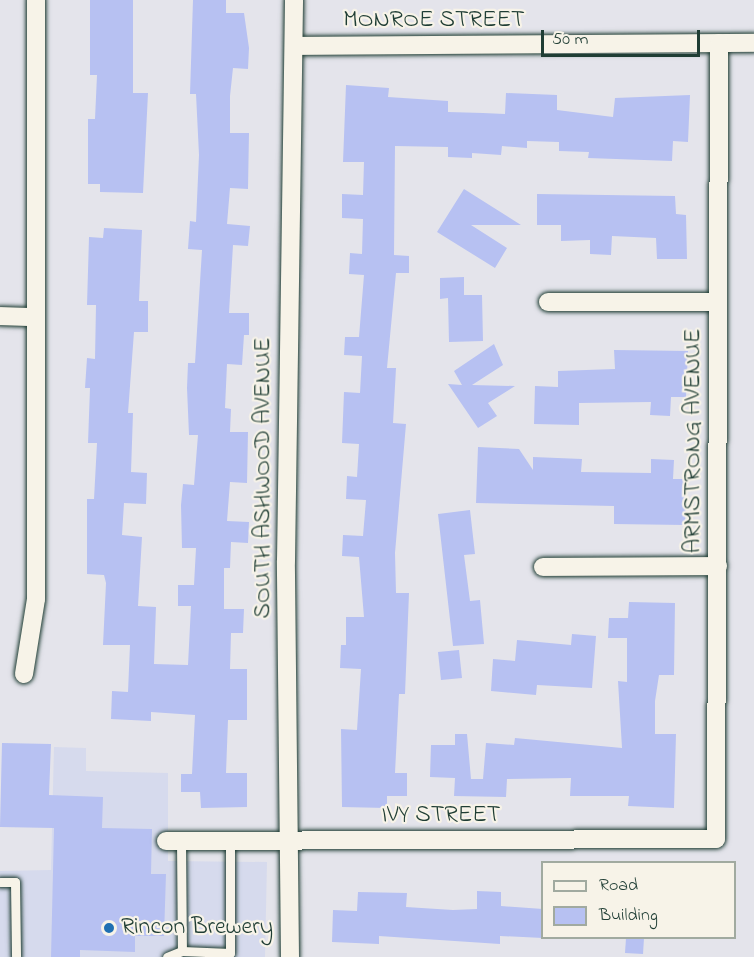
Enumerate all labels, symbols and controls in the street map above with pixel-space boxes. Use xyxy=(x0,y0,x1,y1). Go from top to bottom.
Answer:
street label: MONROE STREET xyxy=(343,7,525,35)
scale bar xyxy=(544,18,703,56)
text: 50 m xyxy=(552,27,589,53)
street label: ARMSTRONG AVENUE xyxy=(680,329,708,553)
street label: SOUTH ASHWOOD AVENUE xyxy=(250,337,278,619)
street label: IVY STREET xyxy=(381,802,501,830)
legend xyxy=(541,861,736,939)
text: Road xyxy=(599,873,638,899)
text: Building xyxy=(599,903,658,929)
place label: Rincon Brewery xyxy=(121,914,273,942)
marker: Rincon Brewery xyxy=(102,921,116,935)

